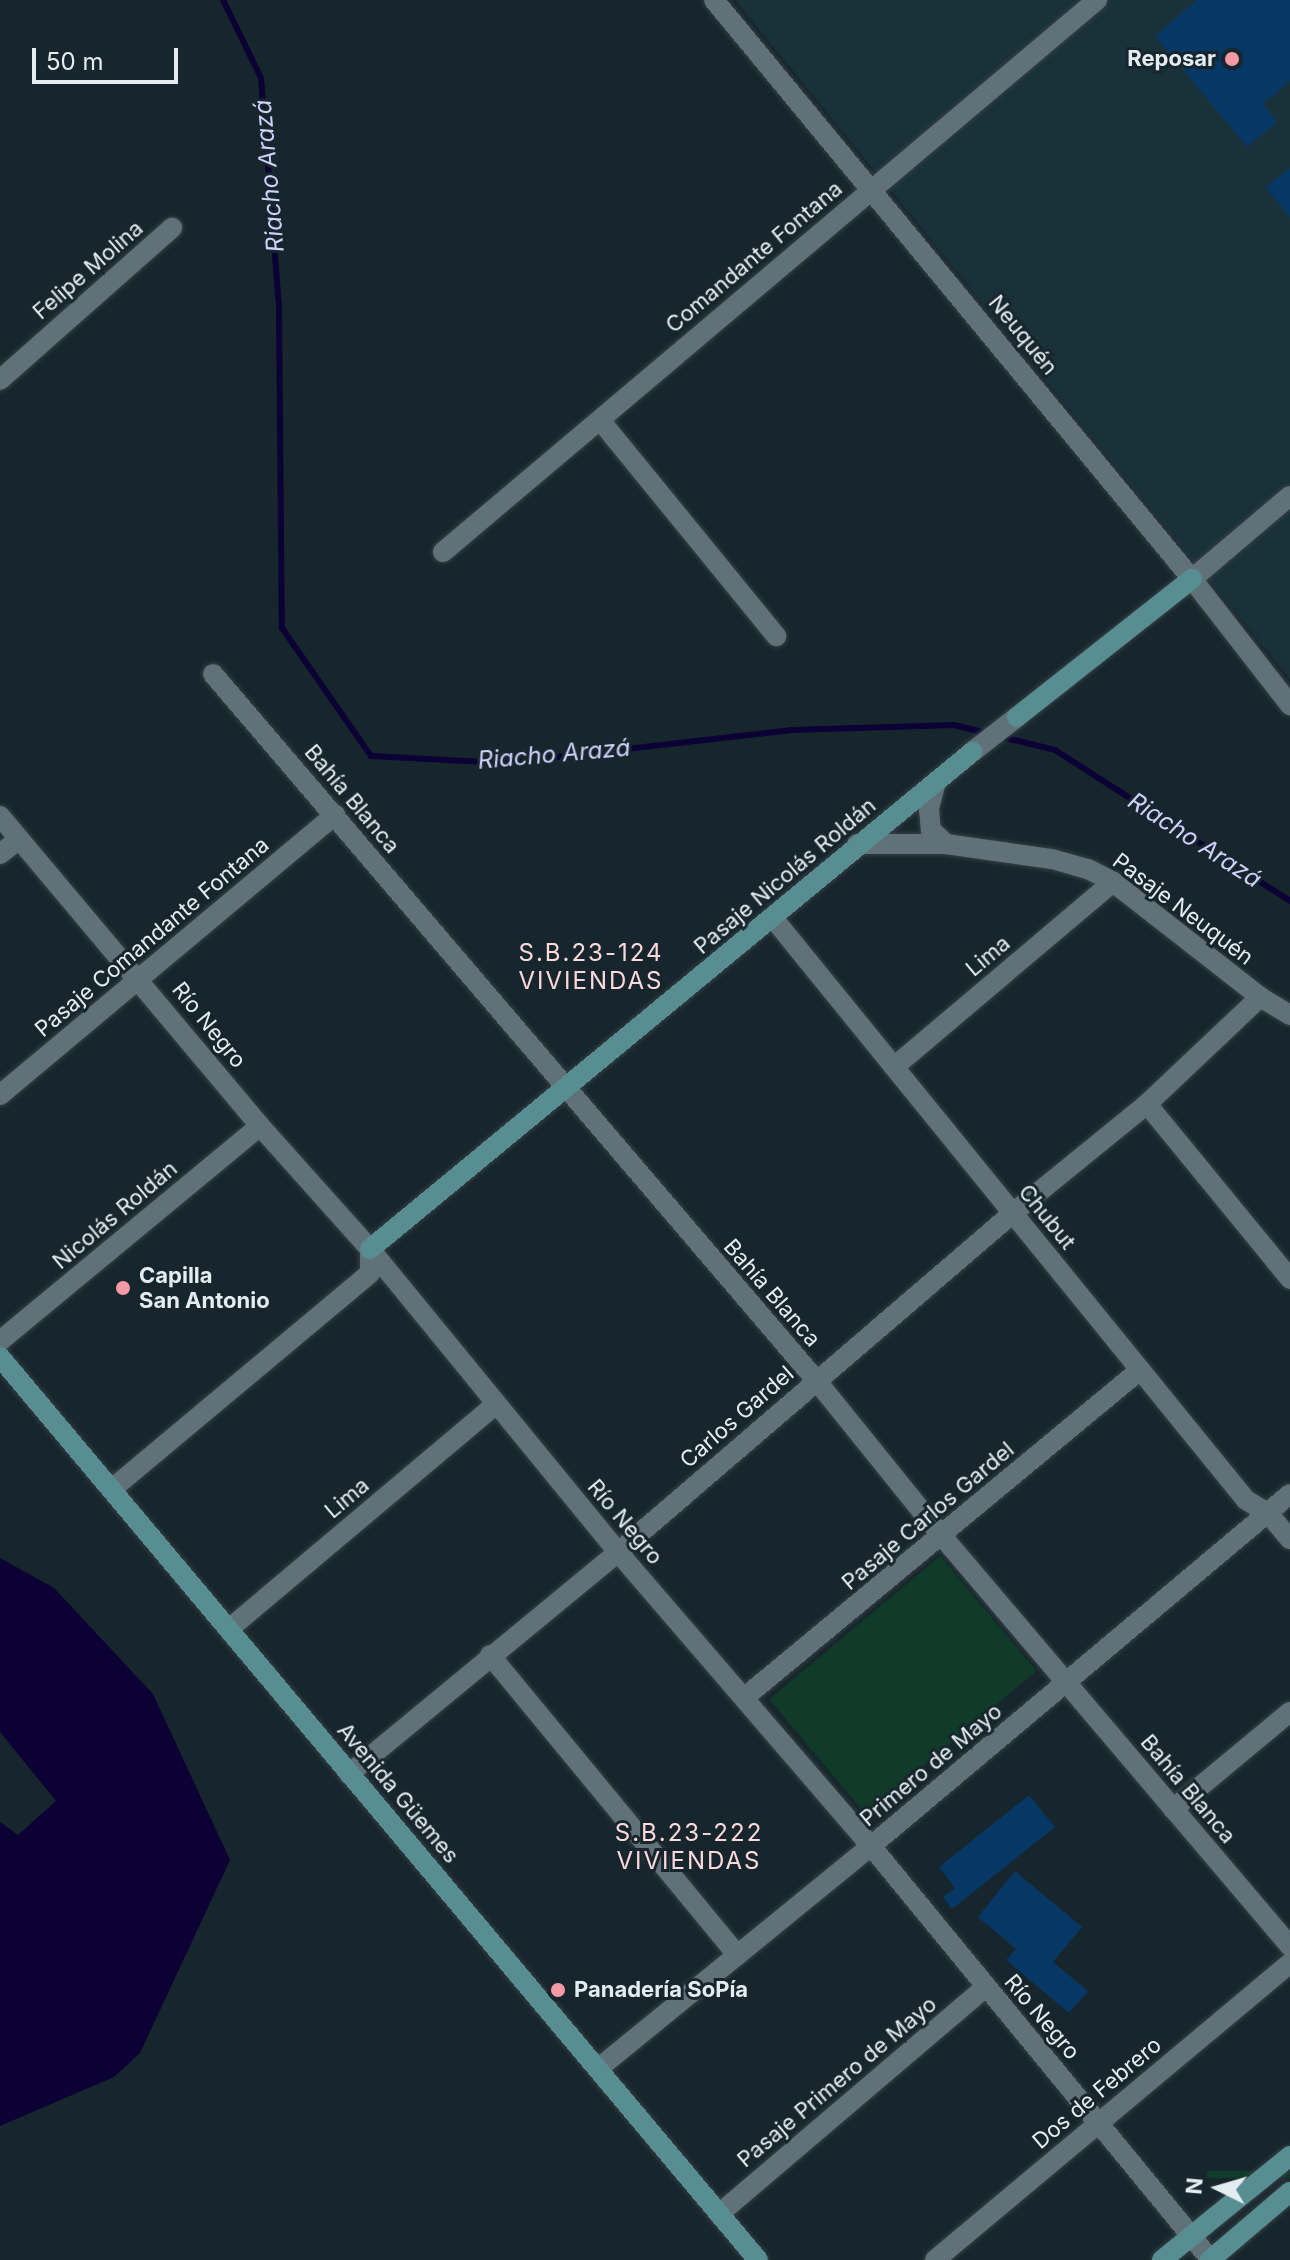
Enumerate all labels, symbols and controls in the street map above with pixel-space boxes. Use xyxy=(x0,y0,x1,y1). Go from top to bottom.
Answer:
scale bar xyxy=(36,32,182,82)
place label: Reposar xyxy=(1127,46,1216,72)
text: 50 m xyxy=(46,47,104,76)
marker: Reposar xyxy=(1223,50,1241,68)
water label: Riacho Arazá xyxy=(248,99,290,253)
street label: Comandante Fontana xyxy=(660,176,848,338)
street label: Felipe Molina xyxy=(28,215,148,325)
street label: Neuquén xyxy=(983,290,1063,380)
water label: Riacho Arazá xyxy=(477,733,631,775)
street label: Bahía Blanca xyxy=(299,739,405,859)
water label: Riacho Arazá xyxy=(1123,786,1267,894)
street label: Pasaje Nicolás Roldán xyxy=(689,792,881,960)
street label: Pasaje Comandante Fontana xyxy=(30,832,274,1042)
street label: Pasaje Neuquén xyxy=(1107,847,1259,971)
street label: Lima xyxy=(961,930,1015,982)
district label: S.B.23-124 VIVIENDAS xyxy=(519,939,663,995)
street label: Río Negro xyxy=(166,977,252,1073)
street label: Nicolás Roldán xyxy=(47,1155,183,1275)
street label: Chubut xyxy=(1013,1179,1081,1255)
street label: Bahía Blanca xyxy=(718,1234,826,1352)
place label: Capilla San Antonio xyxy=(139,1262,270,1314)
marker: Capilla San Antonio xyxy=(114,1279,132,1297)
street label: Carlos Gardel xyxy=(675,1361,799,1473)
street label: Pasaje Carlos Gardel xyxy=(837,1436,1019,1596)
street label: Lima xyxy=(320,1472,374,1524)
street label: Río Negro xyxy=(582,1474,668,1570)
street label: Primero de Mayo xyxy=(855,1698,1007,1832)
street label: Avenida Güemes xyxy=(332,1718,464,1868)
street label: Bahía Blanca xyxy=(1135,1729,1241,1849)
district label: S.B.23-222 VIVIENDAS xyxy=(615,1819,763,1875)
street label: Río Negro xyxy=(999,1969,1085,2065)
place label: Panadería SoPía xyxy=(574,1977,748,2003)
marker: Panadería SoPía xyxy=(549,1981,567,1999)
street label: Pasaje Primero de Mayo xyxy=(732,1991,942,2173)
street label: Dos de Febrero xyxy=(1027,2032,1167,2154)
north arrow xyxy=(1178,2148,1258,2228)
text: N xyxy=(1180,2176,1208,2195)

